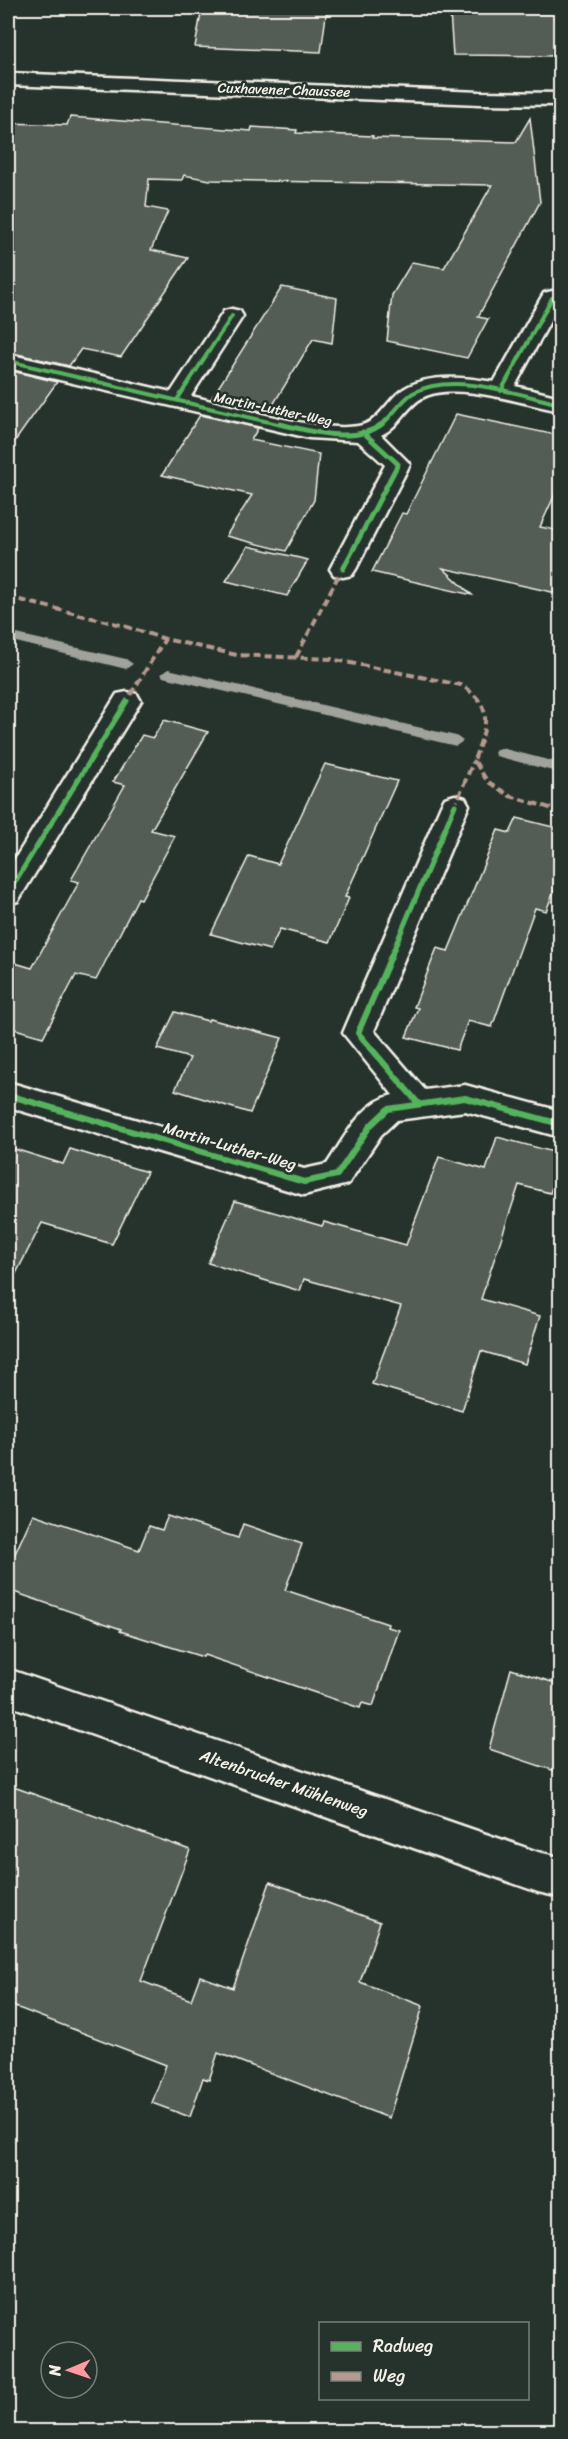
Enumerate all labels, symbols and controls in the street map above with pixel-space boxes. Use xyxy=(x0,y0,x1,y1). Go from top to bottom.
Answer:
street label: Cuxhavener Chaussee xyxy=(217,75,351,105)
street label: Martin-Luther-Weg xyxy=(212,384,334,434)
street label: Martin-Luther-Weg xyxy=(160,1113,300,1179)
street label: Altenbrucher Mühlenweg xyxy=(195,1740,372,1825)
legend xyxy=(319,2322,529,2400)
text: Radweg xyxy=(373,2330,433,2362)
north arrow xyxy=(39,2340,99,2400)
text: Weg xyxy=(373,2360,405,2392)
text: N xyxy=(40,2364,69,2378)

